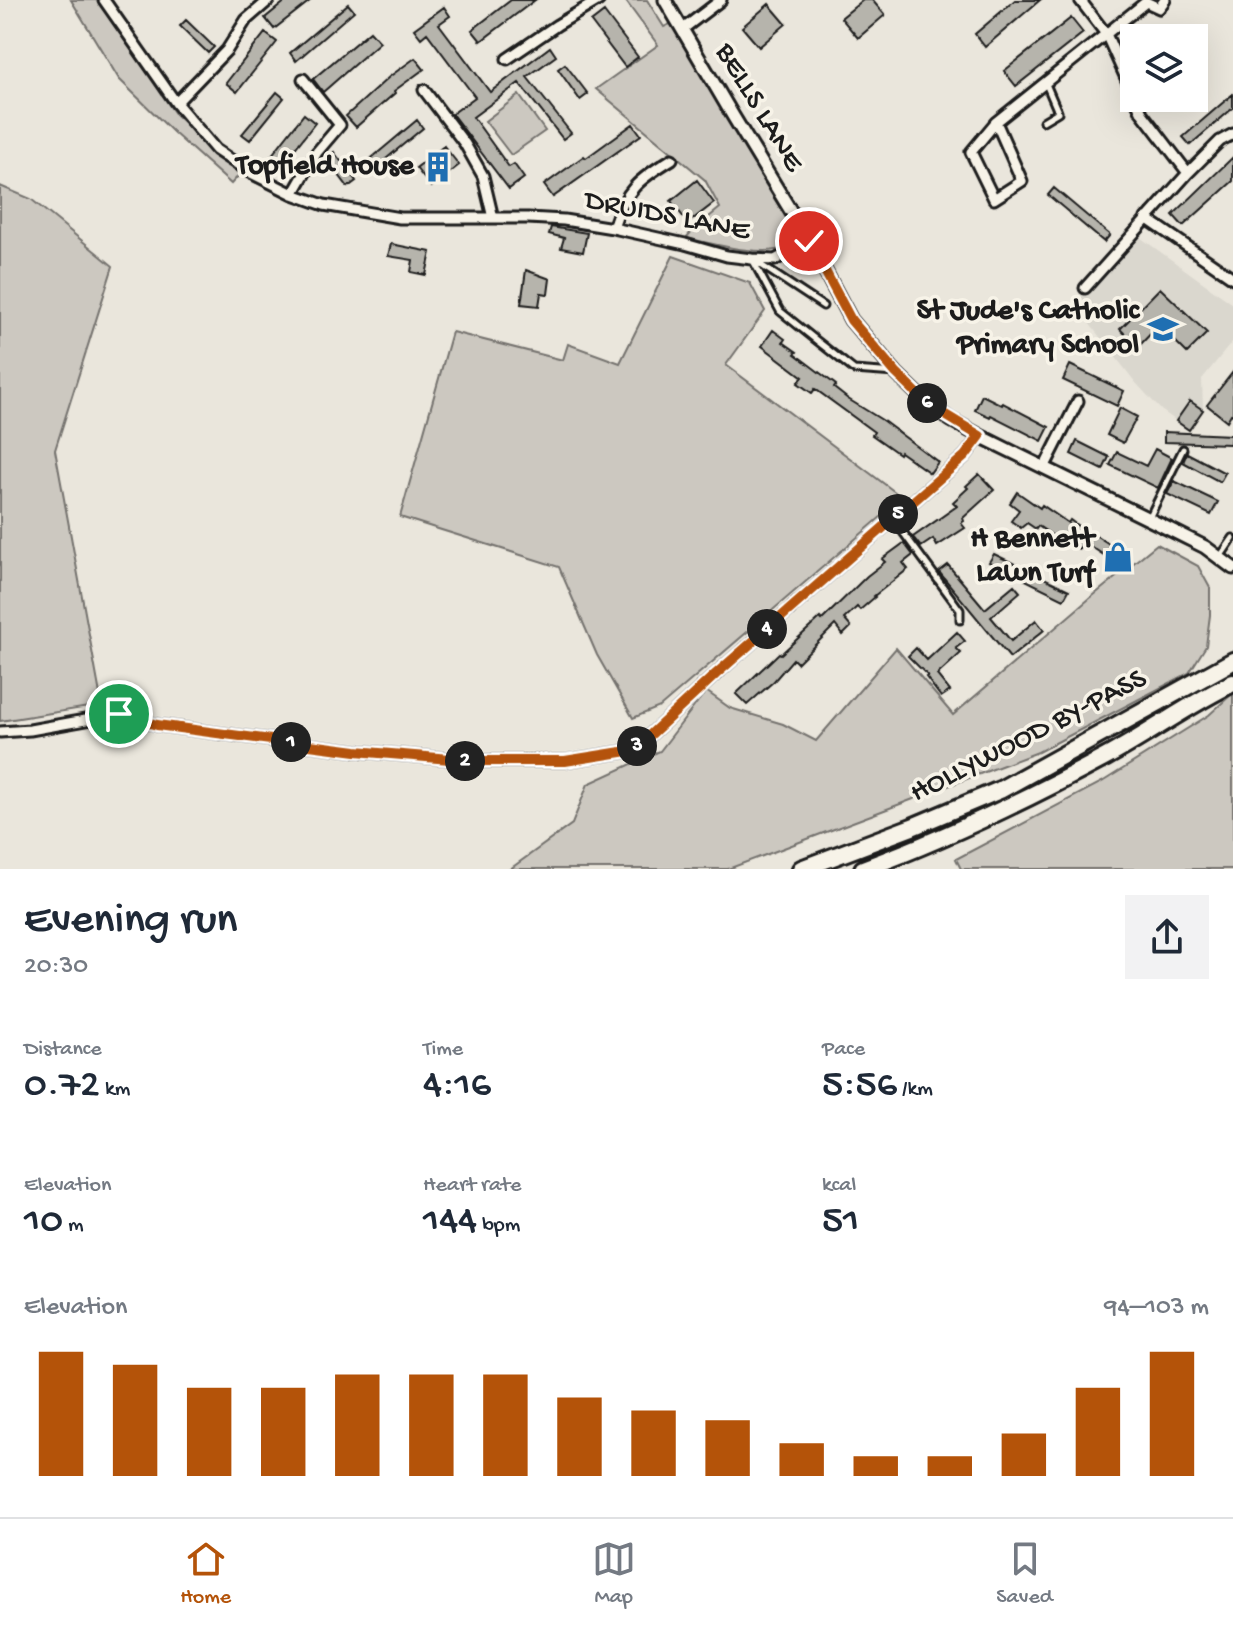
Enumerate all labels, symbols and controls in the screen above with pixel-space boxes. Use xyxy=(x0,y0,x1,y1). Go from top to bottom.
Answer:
map controls xyxy=(1120,24,1208,112)
button: layers xyxy=(1120,24,1208,112)
street label: BELLS LANE xyxy=(705,36,811,180)
place label: Topfield House xyxy=(234,150,416,185)
building icon: Topfield House xyxy=(421,150,455,184)
street label: DRUIDS LANE xyxy=(580,183,754,250)
pin xyxy=(775,207,843,275)
icon: check xyxy=(787,219,831,263)
place label: St Jude's Catholic Primary School xyxy=(917,295,1141,364)
school or university icon: St Jude's Catholic Primary School xyxy=(1146,312,1180,346)
pin: 6 xyxy=(907,383,947,423)
text: 6 xyxy=(921,390,933,416)
pin: 5 xyxy=(878,494,918,534)
text: 5 xyxy=(892,501,904,527)
place label: H Bennett Lawn Turf xyxy=(970,523,1097,592)
shop icon: H Bennett Lawn Turf xyxy=(1101,540,1135,574)
pin: 4 xyxy=(747,609,787,649)
text: 4 xyxy=(762,616,772,642)
street label: HOLLYWOOD BY-PASS xyxy=(905,662,1153,812)
pin xyxy=(85,680,153,748)
icon: arrive xyxy=(97,692,141,736)
pin: 1 xyxy=(271,722,311,762)
pin: 3 xyxy=(617,726,657,766)
text: 1 xyxy=(287,729,295,755)
text: 3 xyxy=(631,733,643,759)
pin: 2 xyxy=(445,741,485,781)
text: 2 xyxy=(460,748,470,774)
button: share xyxy=(1125,895,1209,979)
text: Evening run xyxy=(24,896,237,948)
text: 20:30 xyxy=(24,952,88,983)
text: Distance xyxy=(24,1037,102,1063)
text: Time xyxy=(423,1037,463,1063)
text: Pace xyxy=(822,1037,865,1063)
text: 0.72 xyxy=(24,1063,100,1110)
text: 4:16 xyxy=(423,1063,491,1110)
text: 5:56 xyxy=(822,1063,897,1110)
text: km xyxy=(100,1077,130,1103)
text: /km xyxy=(897,1077,933,1103)
text: Elevation xyxy=(24,1173,111,1199)
text: Heart rate xyxy=(423,1173,521,1199)
text: kcal xyxy=(822,1173,856,1199)
text: 10 xyxy=(24,1199,63,1246)
text: 144 xyxy=(423,1199,477,1246)
text: 51 xyxy=(822,1199,859,1246)
text: m xyxy=(63,1213,84,1239)
text: bpm xyxy=(477,1213,520,1239)
text: Elevation xyxy=(24,1293,127,1324)
text: 94–103 m xyxy=(1104,1293,1209,1324)
tab: Home xyxy=(180,1537,231,1611)
tab: Map xyxy=(592,1537,636,1611)
tab: Saved xyxy=(996,1537,1053,1611)

